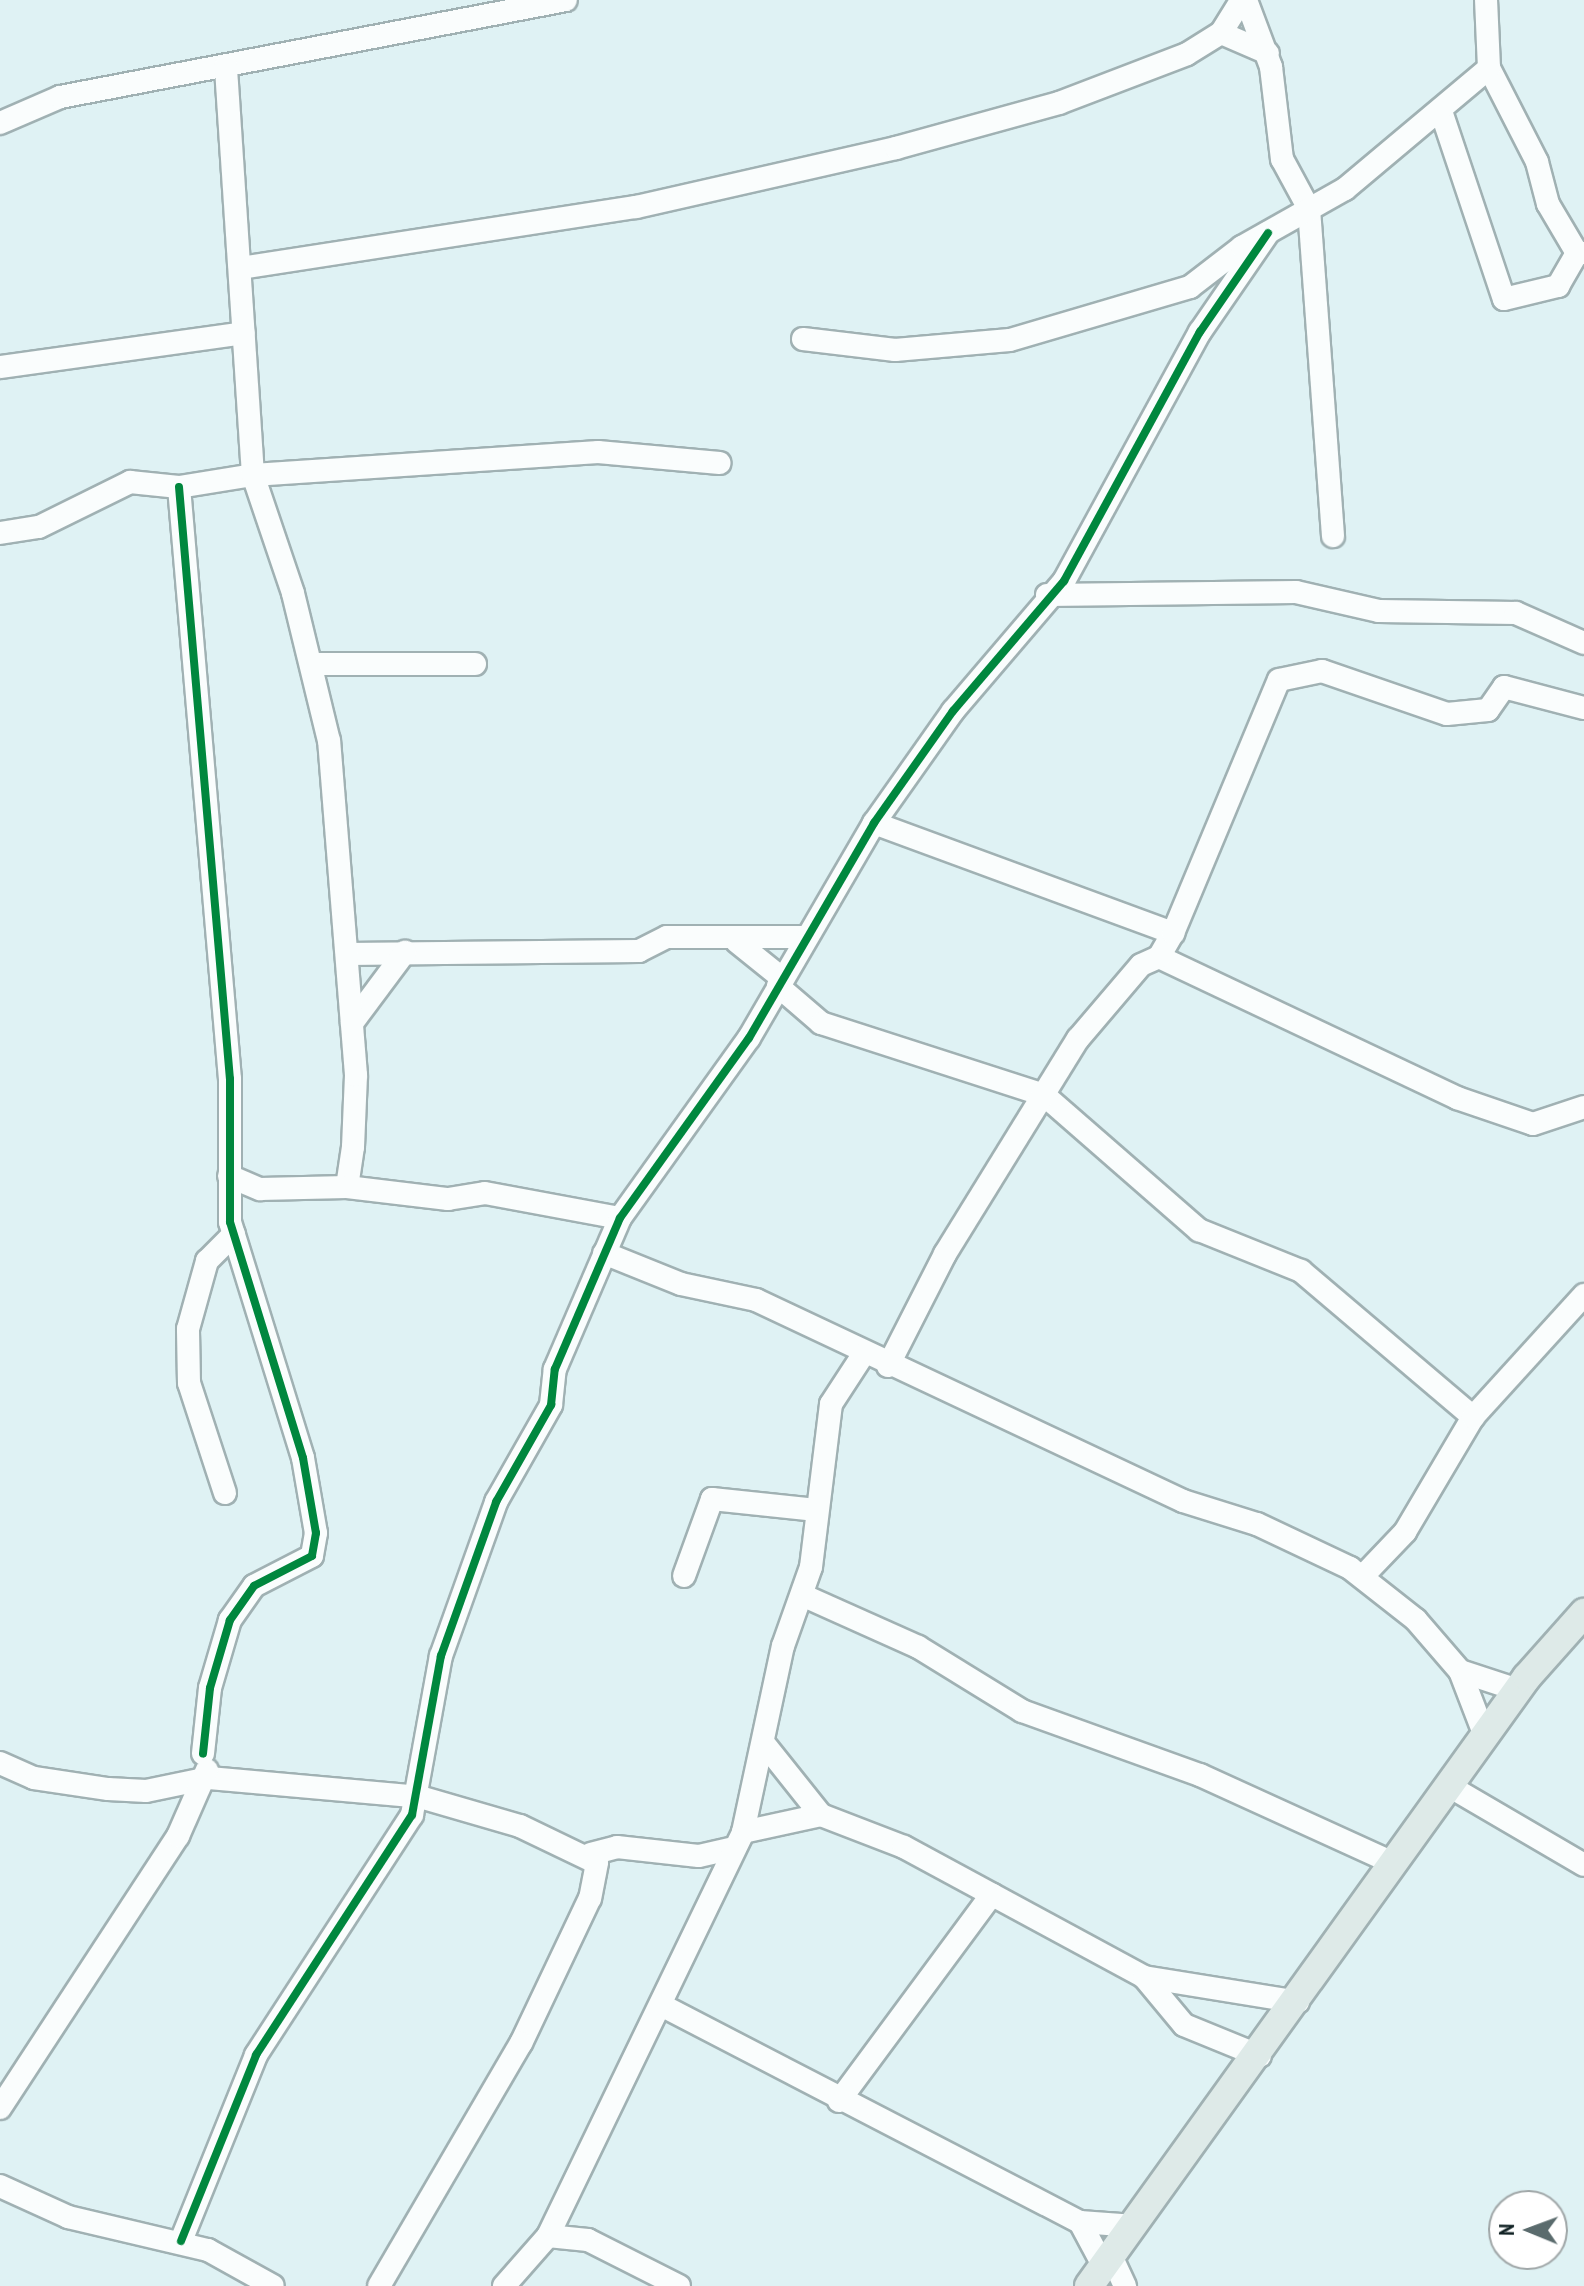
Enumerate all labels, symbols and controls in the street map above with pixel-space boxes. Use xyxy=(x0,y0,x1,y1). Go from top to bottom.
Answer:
north arrow xyxy=(1488,2190,1568,2270)
text: N xyxy=(1492,2223,1520,2236)

